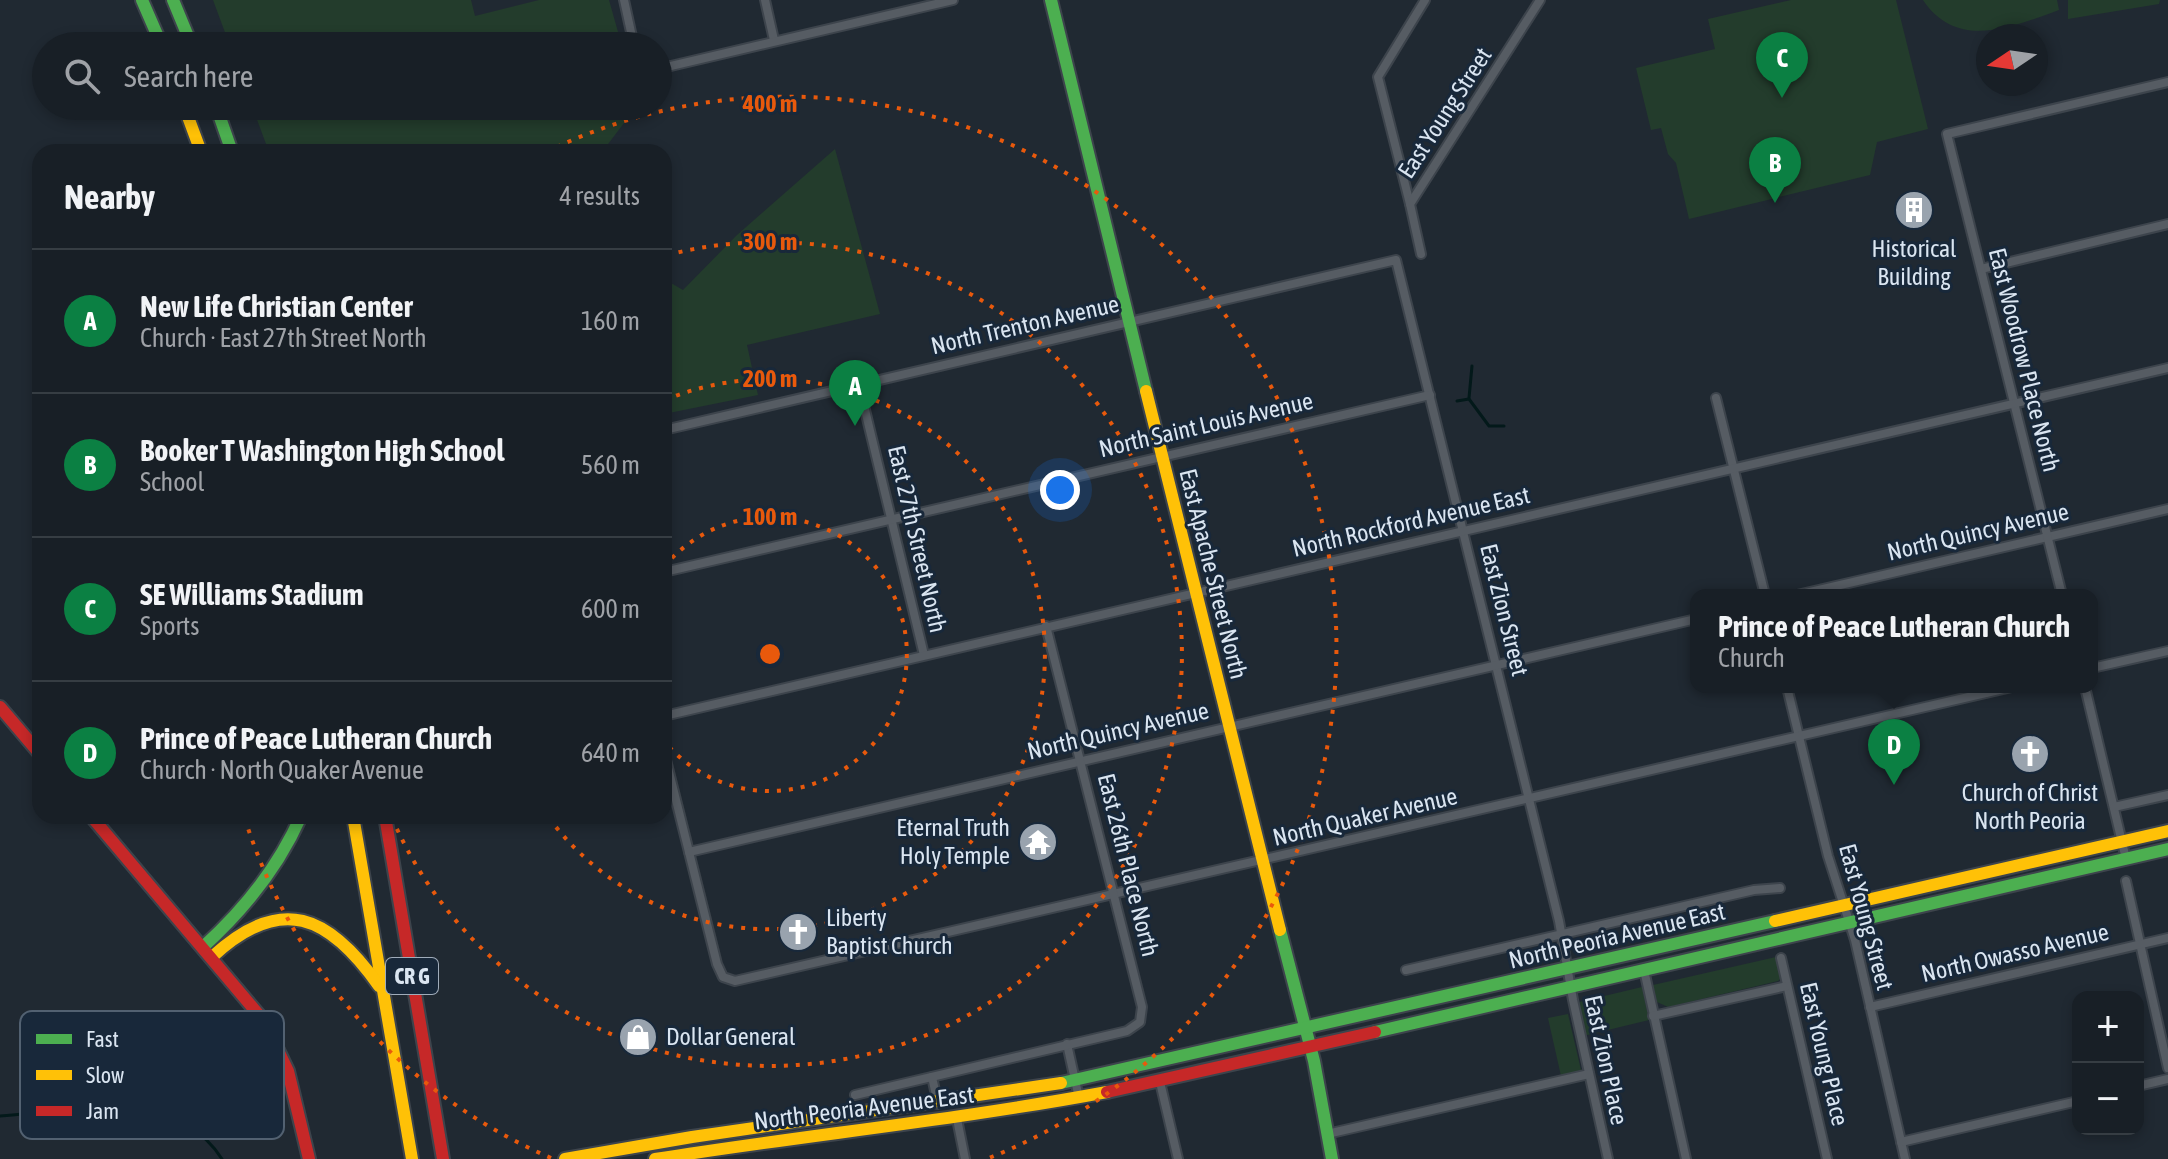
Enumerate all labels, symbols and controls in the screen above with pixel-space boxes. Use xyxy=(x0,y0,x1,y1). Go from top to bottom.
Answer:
north arrow xyxy=(1976,24,2048,96)
search box xyxy=(32,32,672,120)
pin: C xyxy=(1756,32,1808,98)
street label: East Young Street xyxy=(1392,42,1497,183)
icon: search xyxy=(60,54,104,98)
text: Search here xyxy=(124,59,253,93)
text: 400 m xyxy=(742,90,797,117)
pin: B xyxy=(1749,137,1801,203)
text: Nearby xyxy=(64,177,155,216)
text: 4 results xyxy=(559,181,640,211)
building icon: Historical Building xyxy=(1893,189,1935,231)
text: 300 m xyxy=(743,228,797,255)
place label: Historical Building xyxy=(1872,235,1957,290)
street label: East Woodrow Place North xyxy=(1984,245,2065,475)
text: New Life Christian Center xyxy=(140,289,413,323)
street label: North Trenton Avenue xyxy=(928,290,1122,359)
text: A xyxy=(84,306,96,336)
text: 160 m xyxy=(581,306,640,336)
text: Church · East 27th Street North xyxy=(140,323,427,353)
pin: A xyxy=(829,360,881,426)
text: 200 m xyxy=(743,365,797,392)
street label: North Saint Louis Avenue xyxy=(1096,387,1315,462)
text: Booker T Washington High School xyxy=(140,433,505,467)
street label: East 27th Street North xyxy=(883,443,952,635)
text: B xyxy=(84,450,96,480)
text: 560 m xyxy=(581,450,640,480)
street label: East Apache Street North xyxy=(1174,466,1253,682)
text: School xyxy=(140,467,204,497)
your location xyxy=(1040,470,1080,510)
street label: North Rockford Avenue East xyxy=(1289,481,1532,562)
street label: North Quincy Avenue xyxy=(1885,498,2071,566)
text: 100 m xyxy=(743,503,797,530)
street label: East Zion Street xyxy=(1475,541,1534,679)
text: SE Williams Stadium xyxy=(140,577,364,611)
popup xyxy=(1690,589,2098,693)
text: C xyxy=(84,594,96,624)
text: 600 m xyxy=(581,594,640,624)
text: Prince of Peace Lutheran Church xyxy=(1718,609,2070,643)
text: Sports xyxy=(140,611,200,641)
centre of rings xyxy=(756,640,784,668)
text: Church xyxy=(1718,643,1785,673)
street label: North Quincy Avenue xyxy=(1025,697,1211,765)
pin: D xyxy=(1868,719,1920,785)
text: Prince of Peace Lutheran Church xyxy=(140,721,492,755)
church icon: Church of Christ North Peoria xyxy=(2009,733,2051,775)
text: D xyxy=(83,738,97,768)
text: 640 m xyxy=(581,738,640,768)
text: Church · North Quaker Avenue xyxy=(140,755,424,785)
street label: East 26th Place North xyxy=(1093,771,1164,959)
place label: Church of Christ North Peoria xyxy=(1962,779,2098,834)
street label: North Quaker Avenue xyxy=(1270,782,1460,851)
place label: Eternal Truth Holy Temple xyxy=(896,814,1010,869)
temple icon: Eternal Truth Holy Temple xyxy=(1017,821,1059,863)
street label: East Young Street xyxy=(1834,841,1899,993)
street label: North Peoria Avenue East xyxy=(1506,897,1728,974)
place label: Liberty Baptist Church xyxy=(826,904,953,959)
church icon: Liberty Baptist Church xyxy=(777,911,819,953)
street label: North Owasso Avenue xyxy=(1919,918,2111,987)
road number: CR G xyxy=(386,958,438,994)
street label: East Young Place xyxy=(1795,979,1854,1128)
map controls xyxy=(2072,991,2144,1135)
button: + xyxy=(2072,991,2144,1063)
street label: East Zion Place xyxy=(1580,993,1633,1127)
legend xyxy=(20,1011,284,1139)
shop icon: Dollar General xyxy=(617,1016,659,1058)
place label: Dollar General xyxy=(666,1023,796,1050)
text: Fast xyxy=(86,1026,119,1052)
text: Slow xyxy=(86,1062,124,1088)
button: − xyxy=(2072,1063,2144,1135)
street label: North Peoria Avenue East xyxy=(753,1081,975,1134)
text: Jam xyxy=(86,1098,119,1124)

